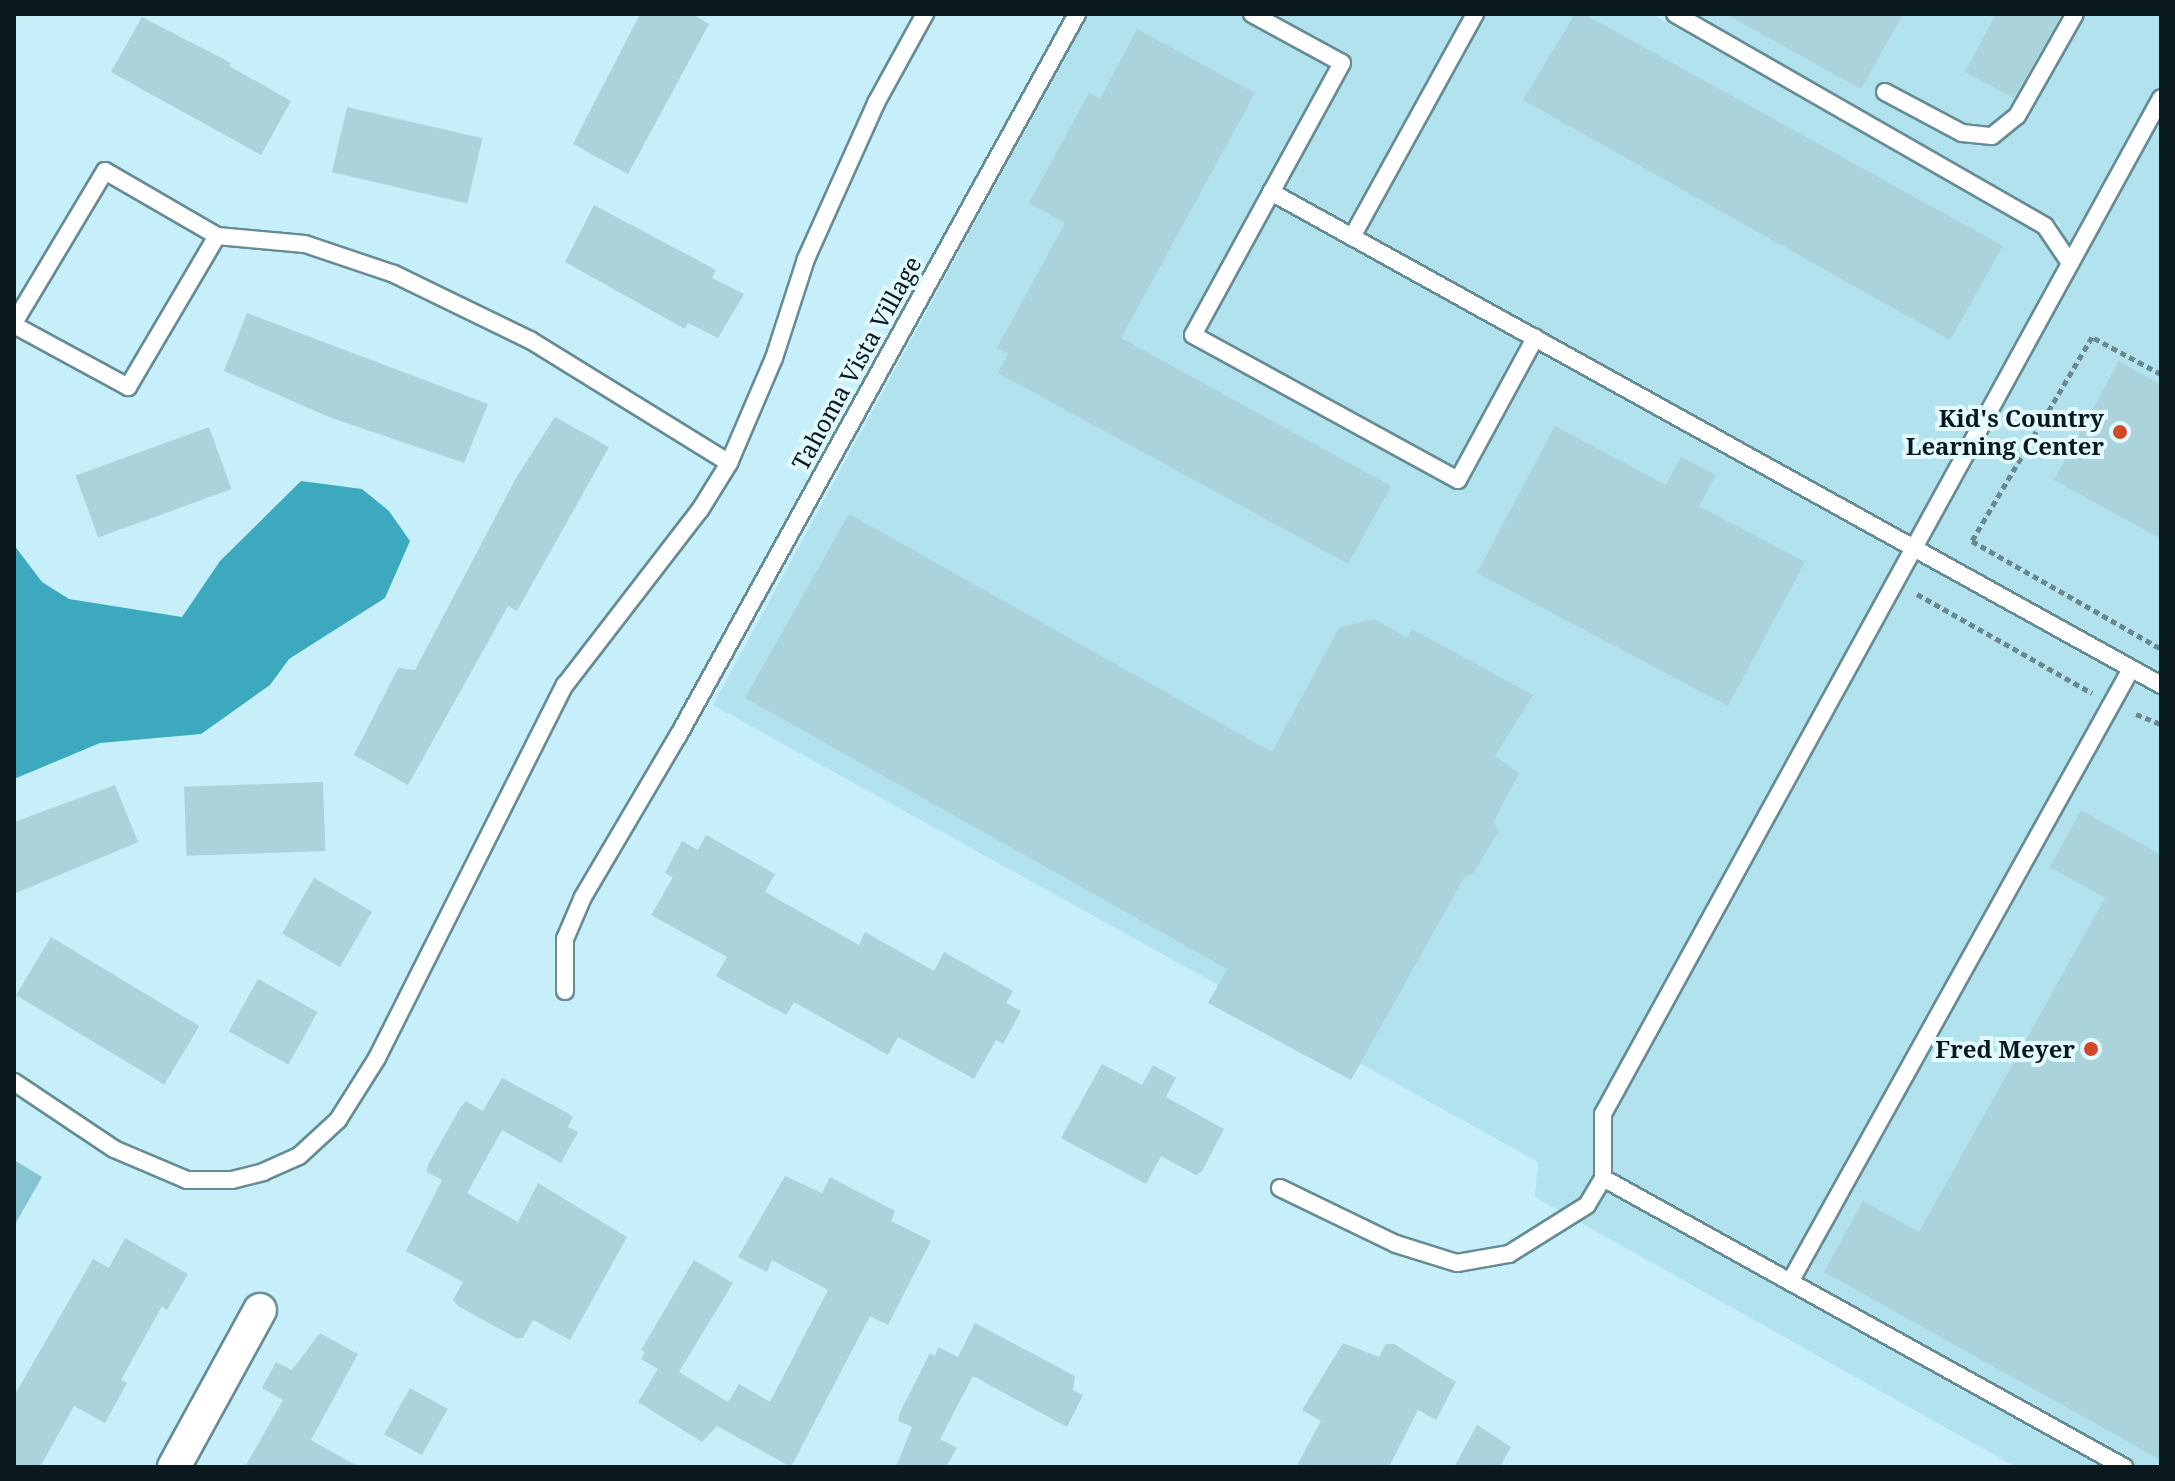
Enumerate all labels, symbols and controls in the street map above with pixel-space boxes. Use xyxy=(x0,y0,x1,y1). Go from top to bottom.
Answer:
street label: Tahoma Vista Village xyxy=(785,251,927,475)
place label: Kid's Country Learning Center xyxy=(1906,404,2104,460)
marker: Kid's Country Learning Center xyxy=(2111,423,2129,441)
place label: Fred Meyer xyxy=(1935,1035,2075,1063)
marker: Fred Meyer xyxy=(2082,1040,2100,1058)

